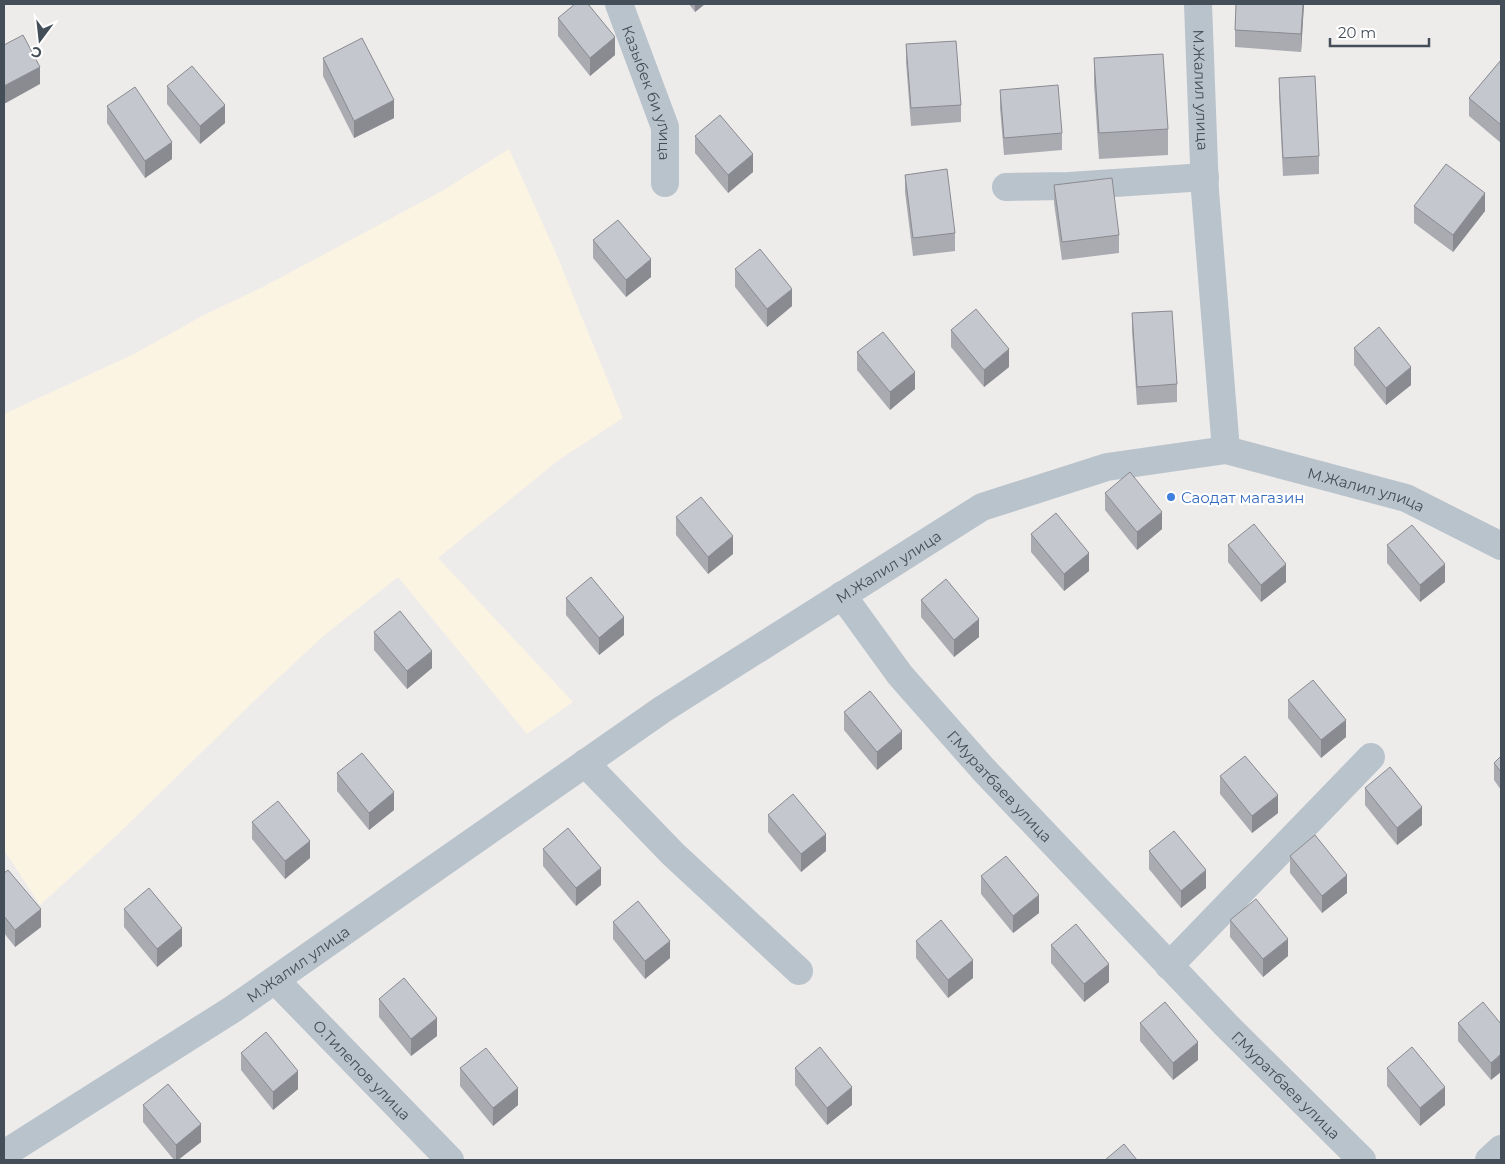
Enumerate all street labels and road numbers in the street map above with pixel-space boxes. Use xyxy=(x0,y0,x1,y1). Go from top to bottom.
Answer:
street label: Казыбек би улица xyxy=(618,22,675,161)
street label: М.Жалил улица xyxy=(1189,29,1213,151)
street label: М.Жалил улица xyxy=(1306,463,1428,516)
street label: М.Жалил улица xyxy=(832,526,945,607)
street label: Г.Муратбаев улица xyxy=(943,726,1056,846)
street label: М.Жалил улица xyxy=(243,921,353,1006)
street label: О.Тилепов улица xyxy=(309,1016,415,1124)
street label: Г.Муратбаев улица xyxy=(1228,1027,1345,1143)

